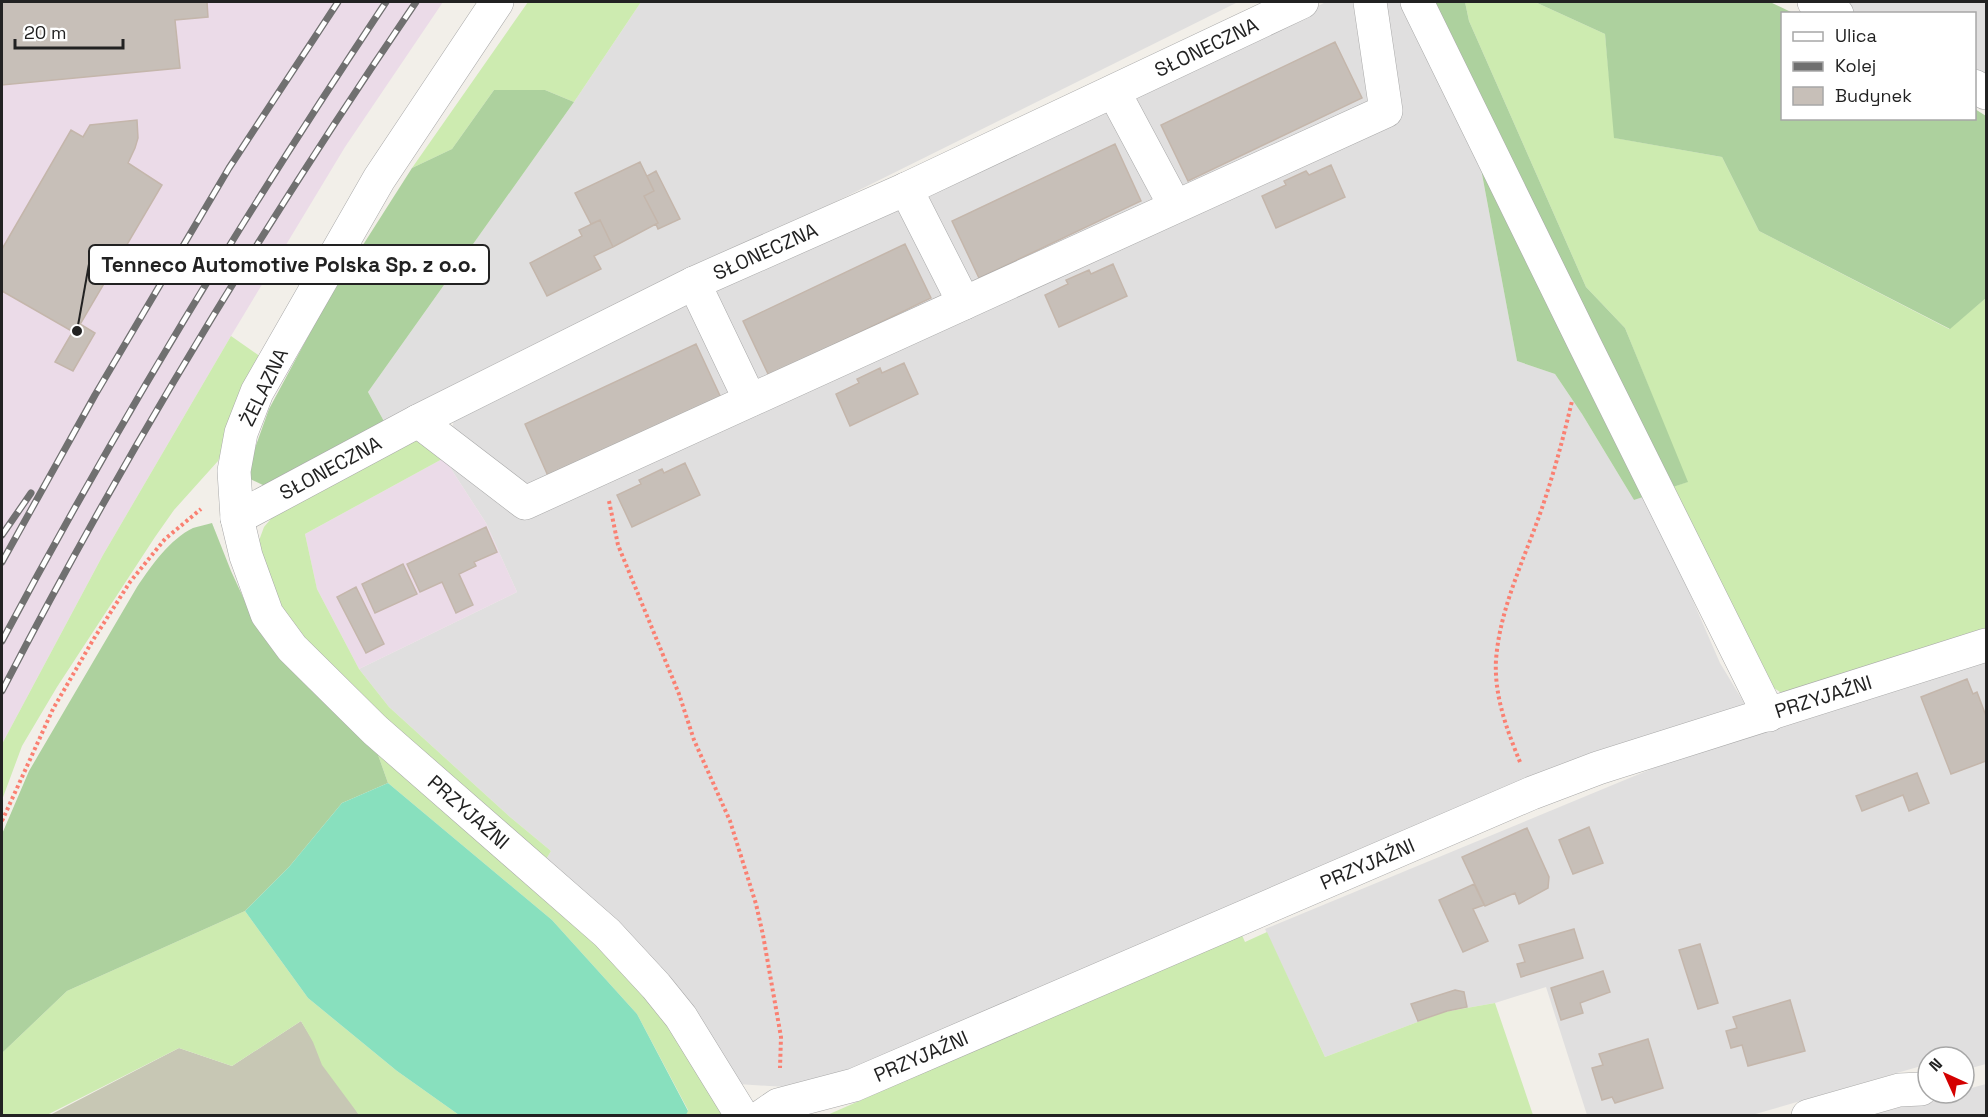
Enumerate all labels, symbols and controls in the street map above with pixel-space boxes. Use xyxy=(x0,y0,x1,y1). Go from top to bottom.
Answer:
street label: SŁONECZNA xyxy=(1150,11,1263,83)
scale bar xyxy=(15,12,123,50)
legend xyxy=(1781,12,1976,120)
text: 20 m xyxy=(24,21,67,44)
text: Ulica xyxy=(1835,24,1877,47)
text: Kolej xyxy=(1835,54,1876,77)
text: Budynek xyxy=(1835,84,1912,107)
street label: SŁONECZNA xyxy=(709,217,822,286)
callout: Tenneco Automotive Polska Sp. z o.o. xyxy=(89,245,489,284)
text: Tenneco Automotive Polska Sp. z o.o. xyxy=(101,251,477,278)
street label: ŻELAZNA xyxy=(234,343,294,430)
street label: SŁONECZNA xyxy=(275,430,386,506)
street label: PRZYJAŹNI xyxy=(1771,669,1875,724)
street label: PRZYJAŹNI xyxy=(422,769,515,855)
street label: PRZYJAŹNI xyxy=(1316,832,1419,896)
street label: PRZYJAŹNI xyxy=(870,1024,972,1088)
north arrow xyxy=(1916,1045,1976,1105)
text: N xyxy=(1925,1054,1947,1076)

